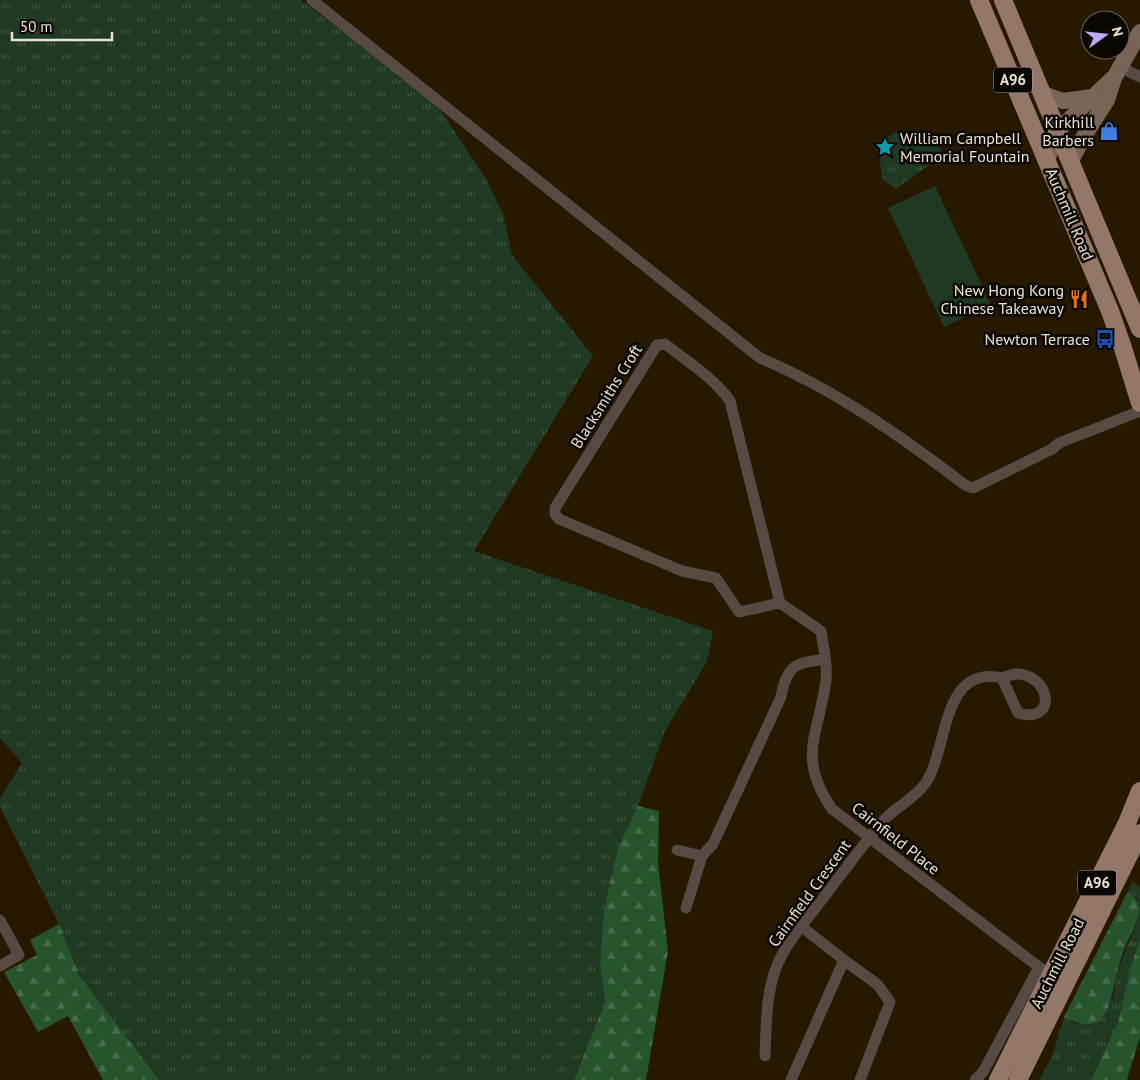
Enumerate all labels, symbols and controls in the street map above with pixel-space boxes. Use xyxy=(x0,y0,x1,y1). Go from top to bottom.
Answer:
scale bar xyxy=(12,10,112,42)
north arrow xyxy=(1080,10,1130,60)
text: 50 m xyxy=(20,17,53,36)
text: N xyxy=(1108,25,1127,38)
road number: A96 xyxy=(994,68,1032,92)
place label: Kirkhill Barbers xyxy=(1042,112,1094,150)
shop icon: Kirkhill Barbers xyxy=(1098,120,1120,142)
place label: William Campbell Memorial Fountain xyxy=(900,128,1030,166)
place icon: William Campbell Memorial Fountain xyxy=(874,136,896,158)
street label: Auchmill Road xyxy=(1042,165,1098,263)
place label: New Hong Kong Chinese Takeaway xyxy=(940,280,1065,318)
restaurant icon: New Hong Kong Chinese Takeaway xyxy=(1068,288,1090,310)
bus stop icon: Newton Terrace xyxy=(1094,328,1116,350)
place label: Newton Terrace xyxy=(984,329,1090,349)
street label: Blacksmiths Croft xyxy=(566,340,646,452)
street label: Cairnfield Place xyxy=(848,797,944,879)
street label: Cairnfield Crescent xyxy=(763,835,855,951)
road number: A96 xyxy=(1078,870,1116,896)
street label: Auchmill Road xyxy=(1026,914,1088,1012)

